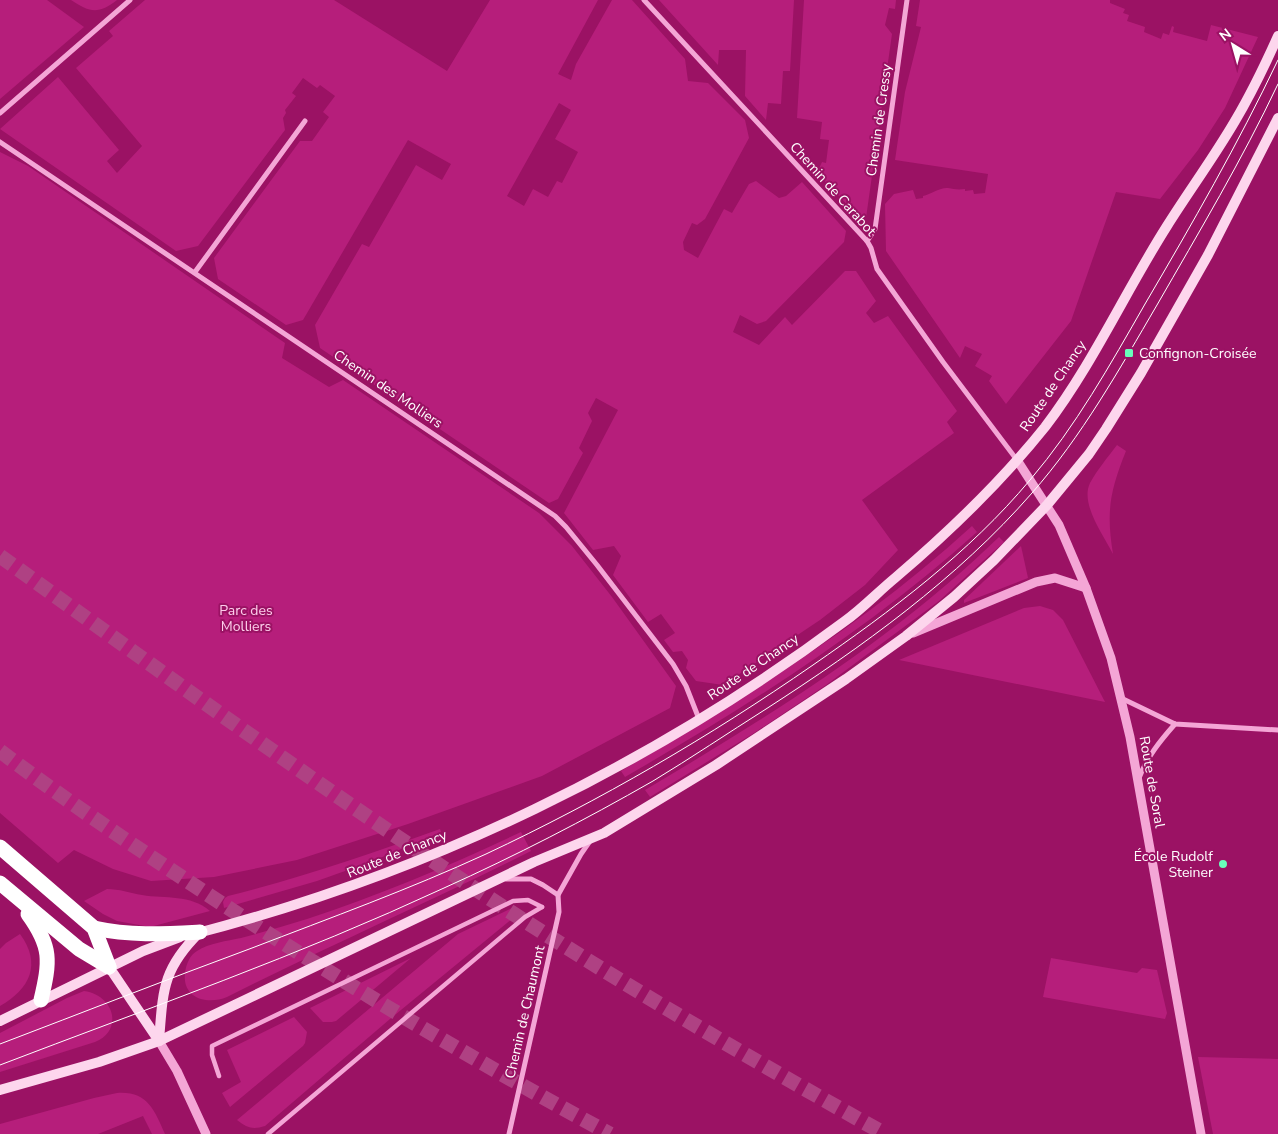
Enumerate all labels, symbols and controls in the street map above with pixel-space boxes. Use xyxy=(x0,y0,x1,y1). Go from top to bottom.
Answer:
north arrow xyxy=(1208,20,1258,70)
text: N xyxy=(1216,24,1235,46)
street label: Chemin de Cressy xyxy=(862,62,896,177)
street label: Chemin de Carabot xyxy=(786,138,880,240)
street label: Route de Chancy xyxy=(1015,336,1091,435)
place label: Confignon-Croisée xyxy=(1139,344,1256,363)
street label: Chemin des Molliers xyxy=(330,345,447,433)
marker: Confignon-Croisée xyxy=(1123,347,1135,359)
park label: Parc des Molliers xyxy=(219,601,273,636)
street label: Route de Chancy xyxy=(704,629,803,705)
street label: Route de Soral xyxy=(1135,735,1170,830)
street label: Route de Chancy xyxy=(344,825,451,883)
place label: École Rudolf Steiner xyxy=(1134,847,1213,882)
marker: École Rudolf Steiner xyxy=(1217,858,1229,870)
street label: Chemin de Chaumont xyxy=(500,943,550,1080)

